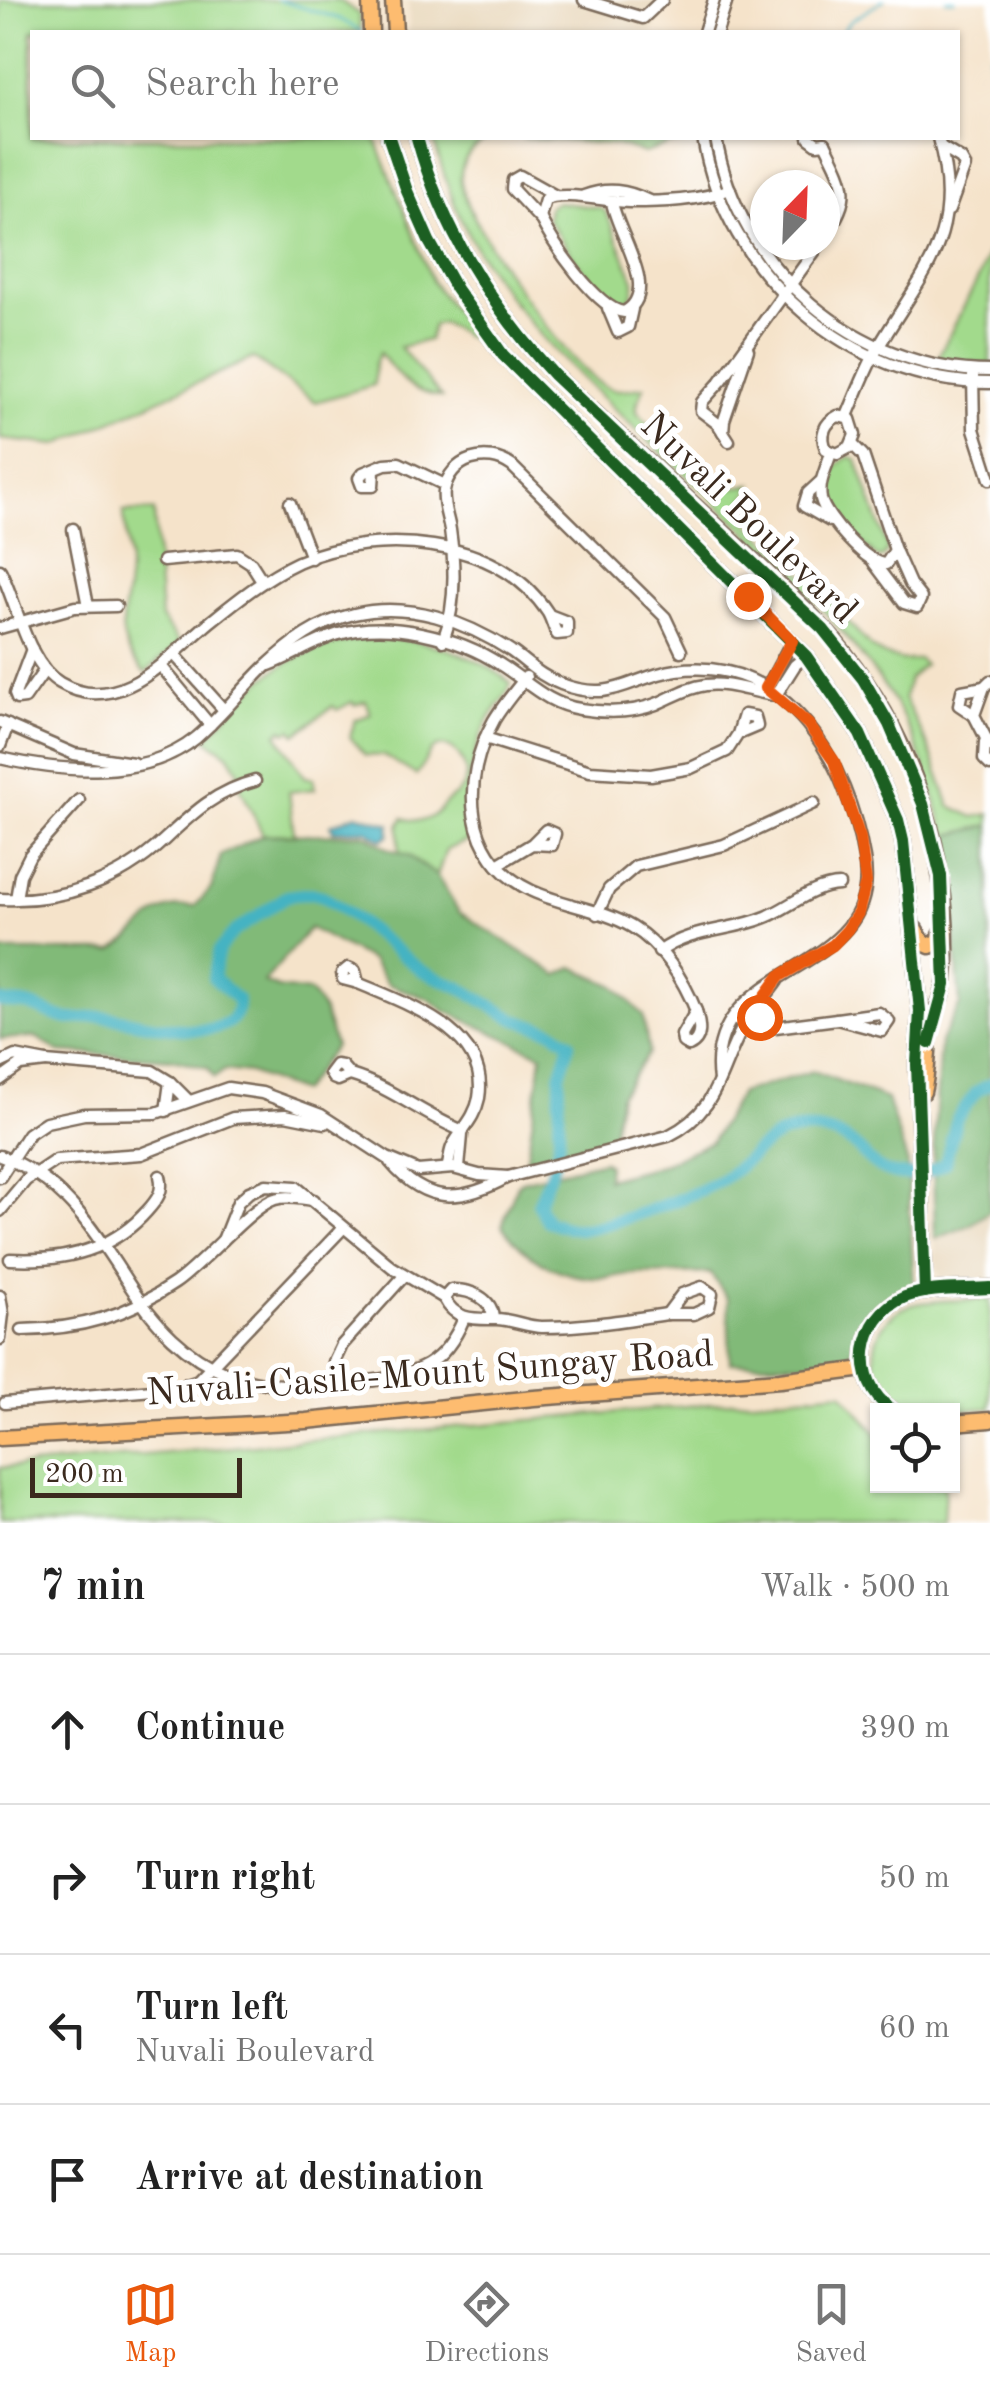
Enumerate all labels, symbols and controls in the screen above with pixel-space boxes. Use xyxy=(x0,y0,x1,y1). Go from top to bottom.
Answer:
search box xyxy=(30,30,960,140)
icon: search xyxy=(65,58,120,113)
text: Search here xyxy=(145,66,340,104)
north arrow xyxy=(750,170,840,260)
street label: Nuvali Boulevard xyxy=(632,406,864,632)
route end xyxy=(726,574,772,620)
route start xyxy=(737,995,783,1041)
street label: Nuvali-Casile-Mount Sungay Road xyxy=(145,1336,715,1414)
map controls xyxy=(870,1403,960,1493)
button: locate xyxy=(870,1403,960,1493)
scale bar xyxy=(30,1453,242,1498)
text: 200 m xyxy=(45,1461,124,1489)
text: 7 min xyxy=(40,1567,146,1609)
text: Walk · 500 m xyxy=(760,1572,950,1604)
icon: ahead xyxy=(40,1702,95,1757)
text: Continue xyxy=(135,1710,285,1748)
text: 390 m xyxy=(860,1713,950,1745)
icon: right xyxy=(40,1852,95,1907)
text: Turn right xyxy=(135,1860,315,1898)
text: 50 m xyxy=(879,1863,950,1895)
text: Turn left xyxy=(135,1990,288,2028)
icon: left xyxy=(40,2002,95,2057)
text: 60 m xyxy=(879,2013,950,2045)
text: Nuvali Boulevard xyxy=(135,2037,375,2069)
icon: arrive xyxy=(40,2152,95,2207)
text: Arrive at destination xyxy=(135,2160,484,2198)
tab: Map xyxy=(123,2277,178,2372)
tab: Directions xyxy=(425,2277,549,2372)
tab: Saved xyxy=(795,2277,867,2372)

